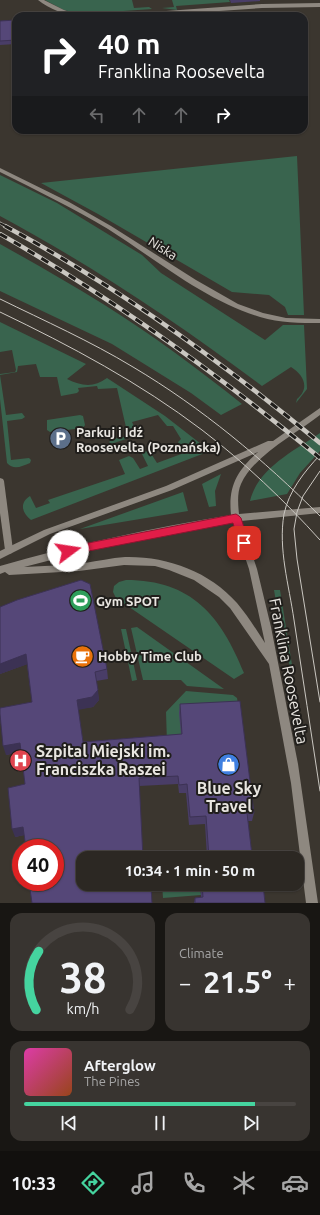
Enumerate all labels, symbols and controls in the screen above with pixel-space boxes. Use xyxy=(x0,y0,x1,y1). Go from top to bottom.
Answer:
icon: right xyxy=(32,28,84,80)
text: 40 m xyxy=(98,28,160,59)
text: Franklina Roosevelta xyxy=(98,61,265,81)
icon: left xyxy=(86,104,108,126)
icon: ahead xyxy=(128,104,150,126)
icon: ahead xyxy=(170,104,192,126)
icon: right xyxy=(212,104,234,126)
street label: Niska xyxy=(146,234,180,262)
place label: Parkuj i Idź Roosevelta (Poznańska) xyxy=(76,425,221,455)
parking icon: Parkuj i Idź Roosevelta (Poznańska) xyxy=(47,426,73,452)
pin xyxy=(227,526,261,560)
position arrow xyxy=(47,530,89,572)
icon: arrive xyxy=(233,532,255,554)
sports icon: Gym SPOT xyxy=(68,588,94,614)
place label: Gym SPOT xyxy=(96,594,160,608)
street label: Franklina Roosevelta xyxy=(266,596,312,746)
cafe icon: Hobby Time Club xyxy=(70,643,96,669)
place label: Hobby Time Club xyxy=(98,649,202,663)
place label: Szpital Miejski im. Franciszka Raszei xyxy=(36,742,170,778)
hospital icon: Szpital Miejski im. Franciszka Raszei xyxy=(7,747,33,773)
shop icon: Blue Sky Travel xyxy=(216,751,242,777)
place label: Blue Sky Travel xyxy=(197,779,262,815)
speed limit sign: 40 xyxy=(12,839,64,891)
text: 10:34 · 1 min · 50 m xyxy=(125,862,255,879)
text: Climate xyxy=(179,946,224,960)
text: 38 xyxy=(59,954,106,1001)
text: 21.5° xyxy=(203,965,272,999)
text: − xyxy=(179,970,191,995)
text: + xyxy=(284,970,296,995)
text: km/h xyxy=(66,1001,99,1017)
text: Afterglow xyxy=(84,1057,156,1074)
text: The Pines xyxy=(84,1074,140,1088)
icon: previous xyxy=(58,1112,80,1134)
icon: pause xyxy=(149,1112,171,1134)
icon: next xyxy=(240,1112,262,1134)
icon: directions xyxy=(79,1169,107,1197)
icon: music xyxy=(129,1169,157,1197)
icon: phone xyxy=(180,1169,208,1197)
icon: climate xyxy=(230,1169,258,1197)
icon: car xyxy=(281,1169,309,1197)
text: 10:33 xyxy=(11,1173,56,1193)

